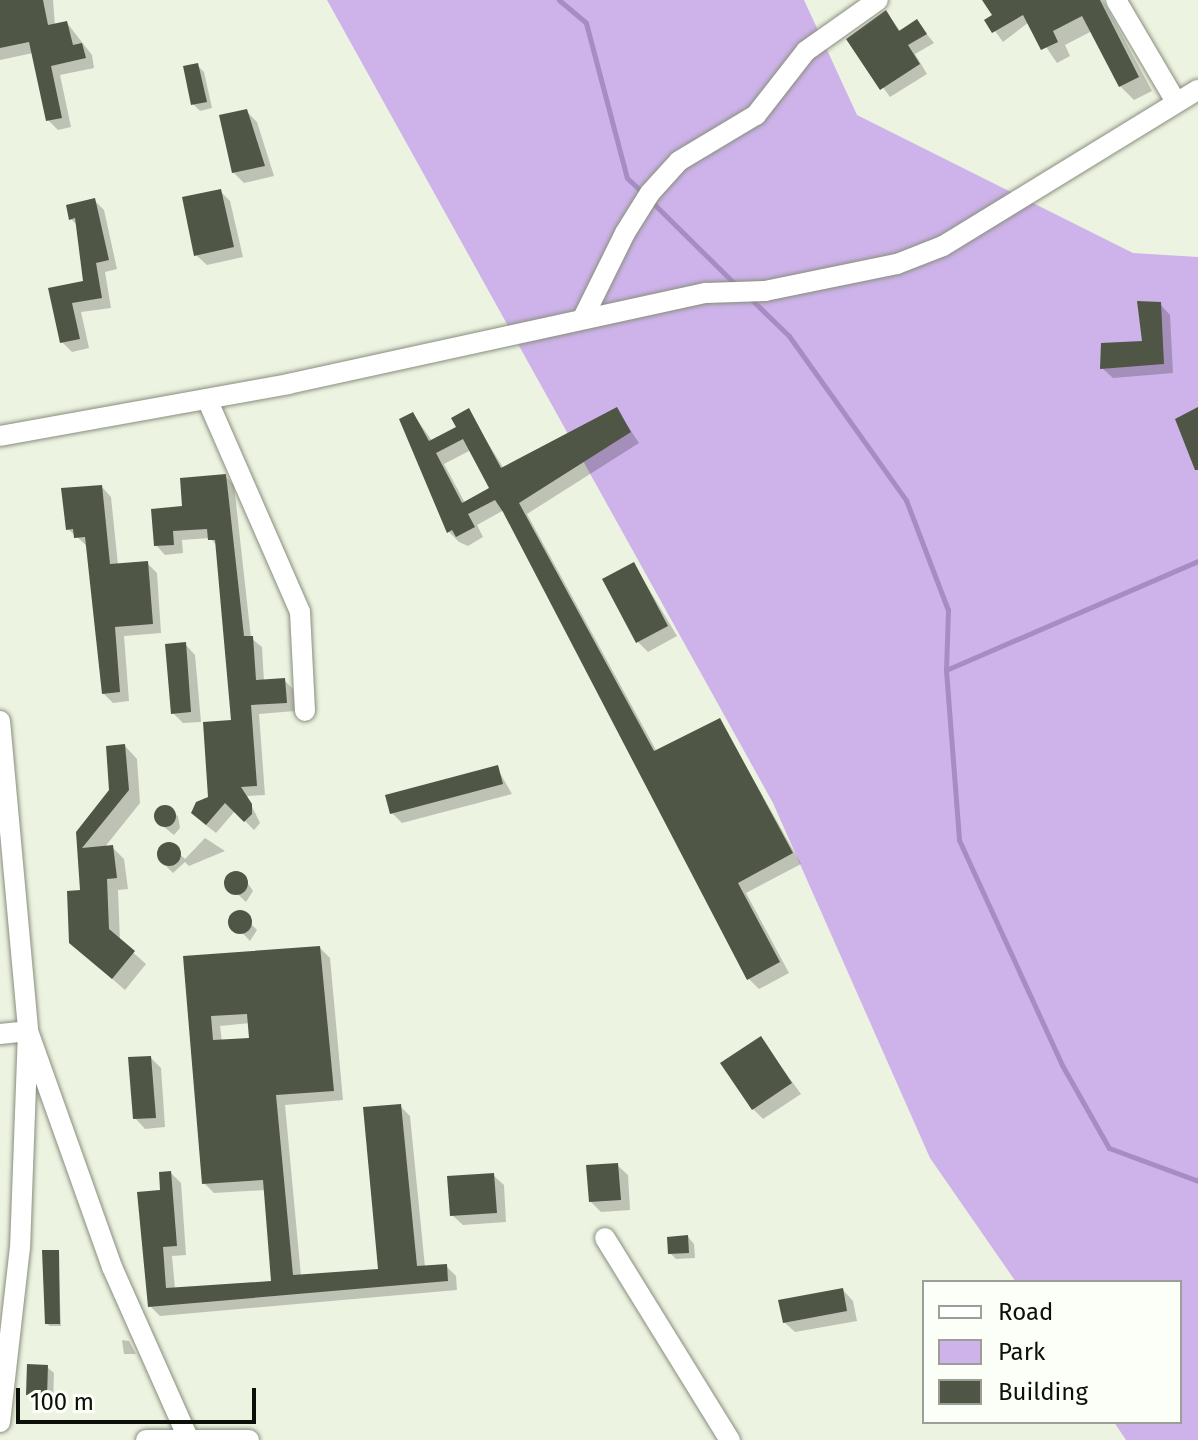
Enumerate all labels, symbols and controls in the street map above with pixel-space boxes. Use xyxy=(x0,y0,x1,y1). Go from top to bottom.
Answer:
legend xyxy=(922,1280,1182,1424)
text: Road xyxy=(998,1298,1053,1326)
text: Park xyxy=(998,1338,1045,1366)
scale bar xyxy=(20,1372,260,1422)
text: Building xyxy=(998,1378,1088,1406)
text: 100 m xyxy=(30,1388,94,1416)

